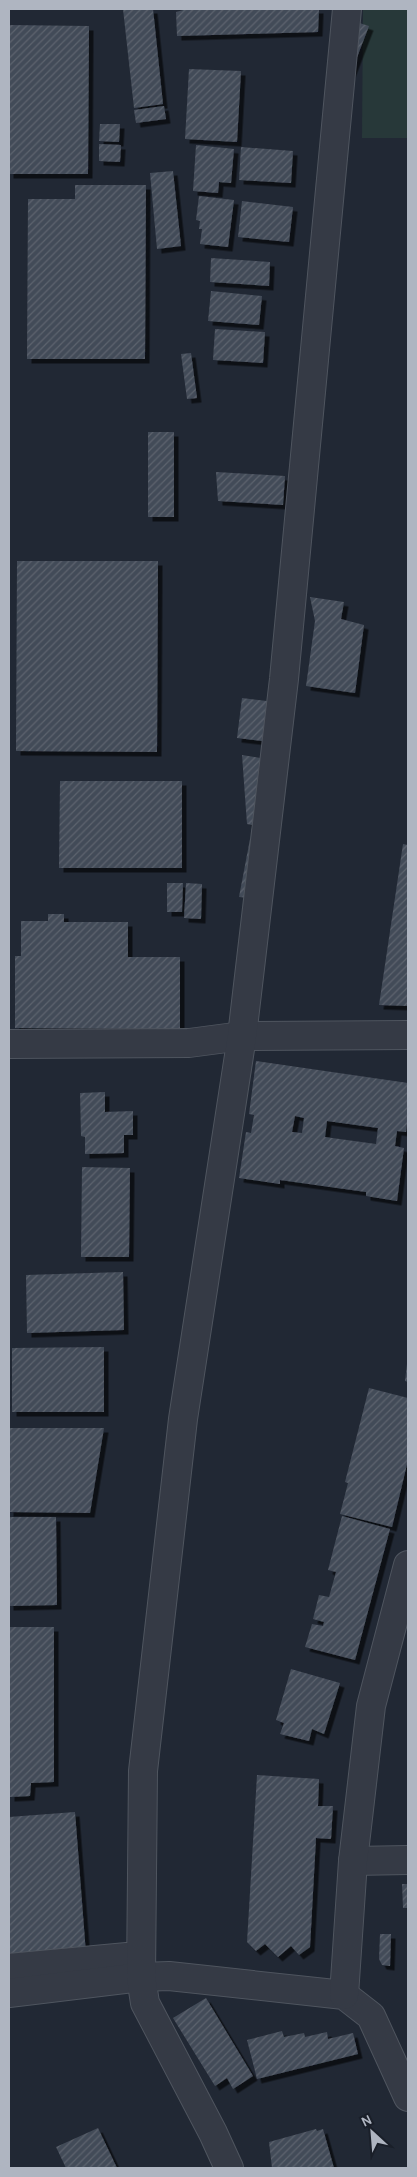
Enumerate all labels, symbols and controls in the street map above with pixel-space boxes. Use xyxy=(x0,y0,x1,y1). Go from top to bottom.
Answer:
north arrow xyxy=(347,2107,397,2157)
text: N xyxy=(358,2111,375,2131)

